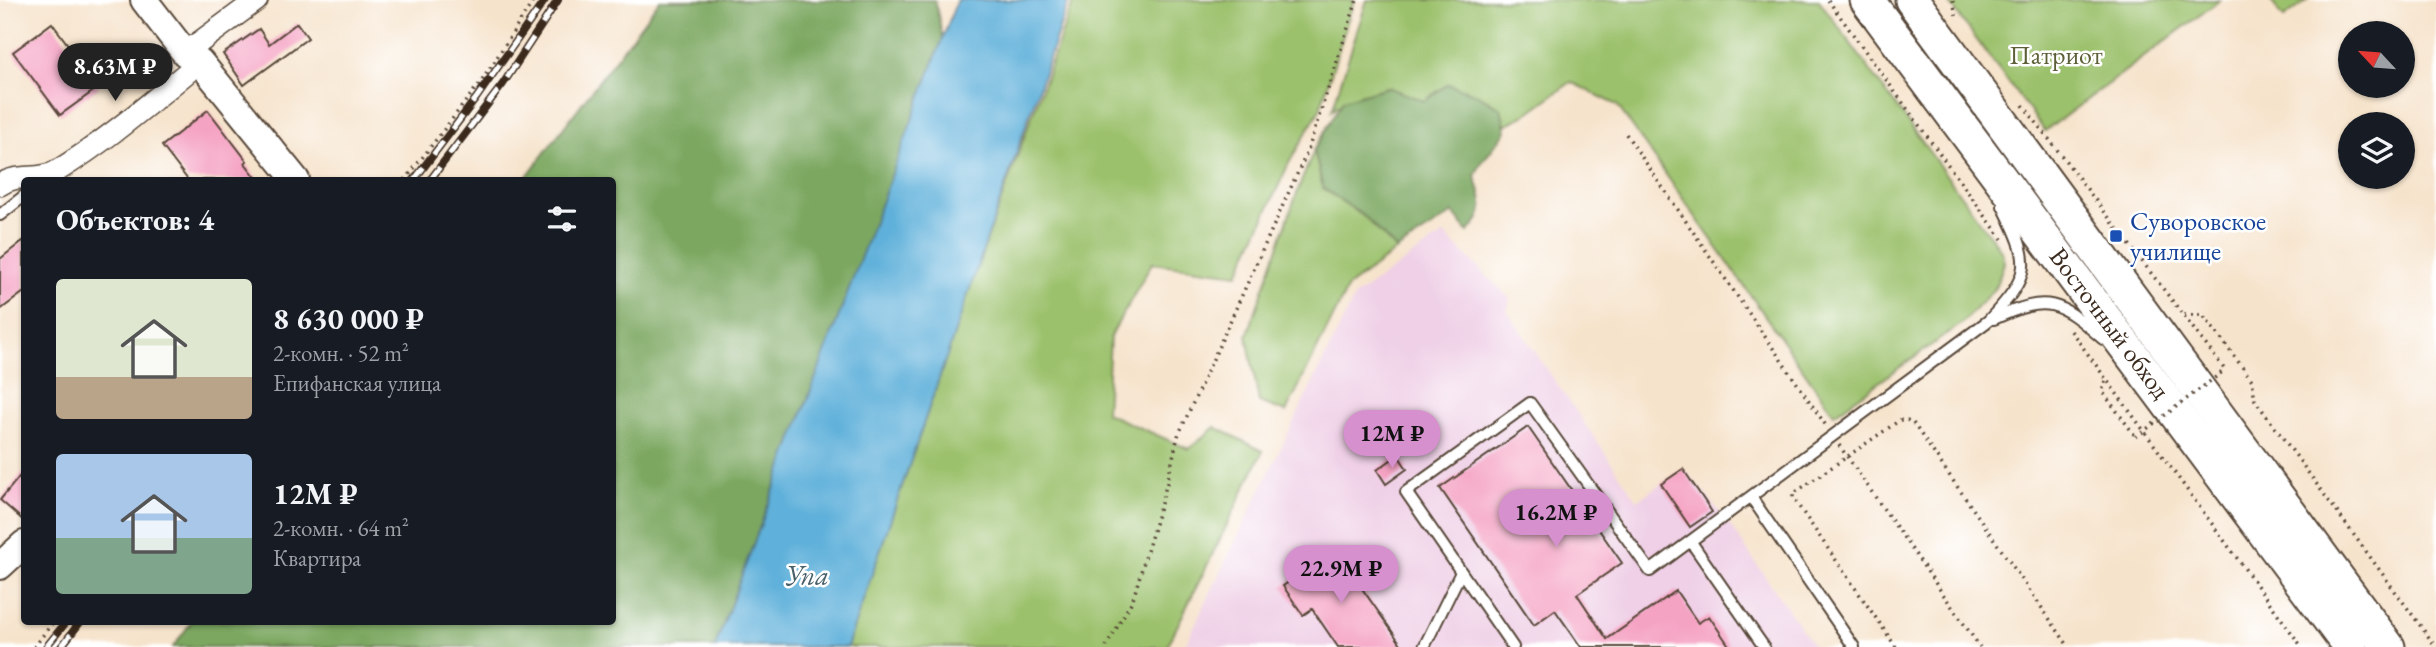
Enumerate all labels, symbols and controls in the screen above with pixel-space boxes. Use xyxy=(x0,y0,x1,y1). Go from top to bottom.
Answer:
north arrow xyxy=(2338,21,2415,98)
map controls xyxy=(2338,21,2415,189)
park label: Патриот xyxy=(2009,38,2103,72)
pin: 8.63M ₽ xyxy=(50,43,180,103)
text: 8.63M ₽ xyxy=(74,51,156,81)
button: layers xyxy=(2338,112,2415,189)
text: Объектов: 4 xyxy=(56,200,214,239)
icon: filters xyxy=(543,200,581,238)
place label: Суворовское училище xyxy=(2130,204,2266,268)
marker: Суворовское училище xyxy=(2108,228,2124,244)
street label: Восточный обход xyxy=(2042,240,2178,406)
text: 8 630 000 ₽ xyxy=(273,299,424,338)
icon: home xyxy=(112,307,196,391)
text: 2-комн. · 52 m² xyxy=(273,338,409,368)
text: Епифанская улица xyxy=(273,368,441,398)
pin: 12M ₽ xyxy=(1343,410,1441,470)
text: 12M ₽ xyxy=(1359,418,1425,448)
text: 12M ₽ xyxy=(273,474,358,513)
icon: home xyxy=(112,482,196,566)
pin: 16.2M ₽ xyxy=(1491,490,1621,549)
text: 16.2M ₽ xyxy=(1515,497,1597,527)
text: 2-комн. · 64 m² xyxy=(273,513,409,543)
text: Квартира xyxy=(273,543,361,573)
pin: 22.9M ₽ xyxy=(1276,546,1406,605)
text: 22.9M ₽ xyxy=(1300,553,1382,583)
water label: Упа xyxy=(785,557,829,593)

